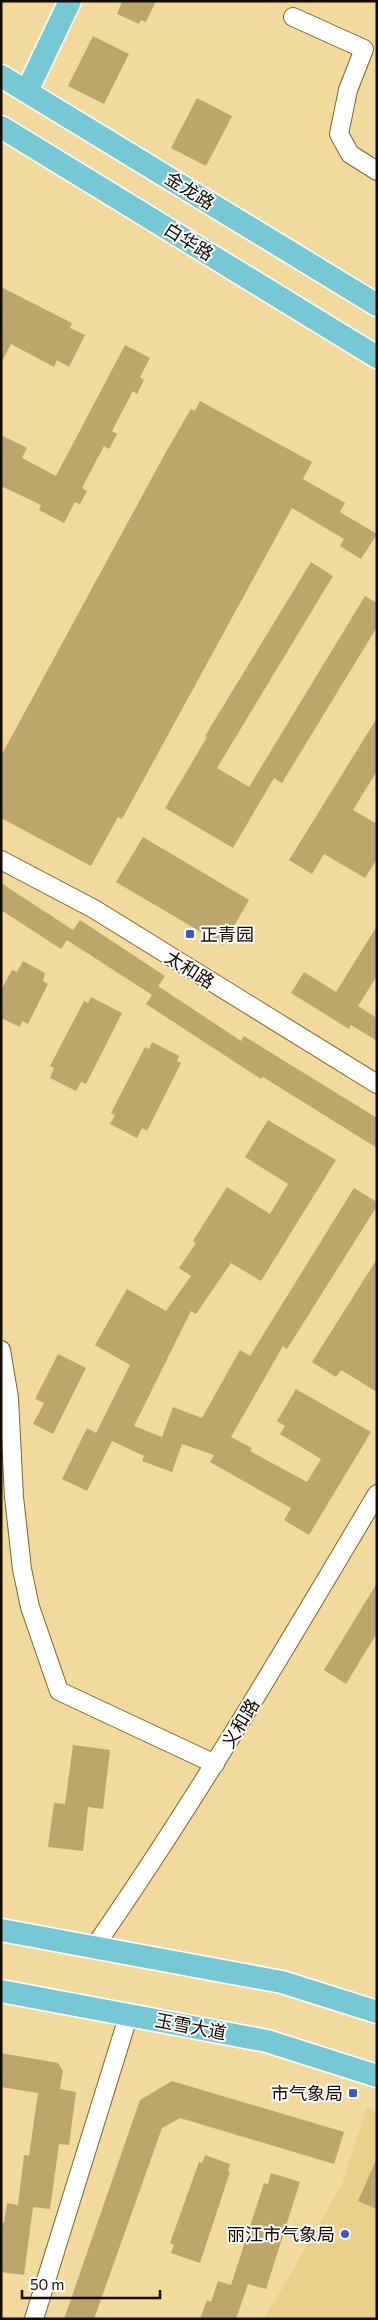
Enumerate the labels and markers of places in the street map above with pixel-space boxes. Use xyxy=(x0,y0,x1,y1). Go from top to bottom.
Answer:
place label: 正青园 xyxy=(200,923,254,945)
marker: 正青园 xyxy=(184,928,196,940)
place label: 市气象局 xyxy=(271,2082,343,2104)
marker: 市气象局 xyxy=(347,2087,359,2099)
place label: 丽江市气象局 xyxy=(227,2223,335,2245)
marker: 丽江市气象局 xyxy=(339,2228,351,2240)

